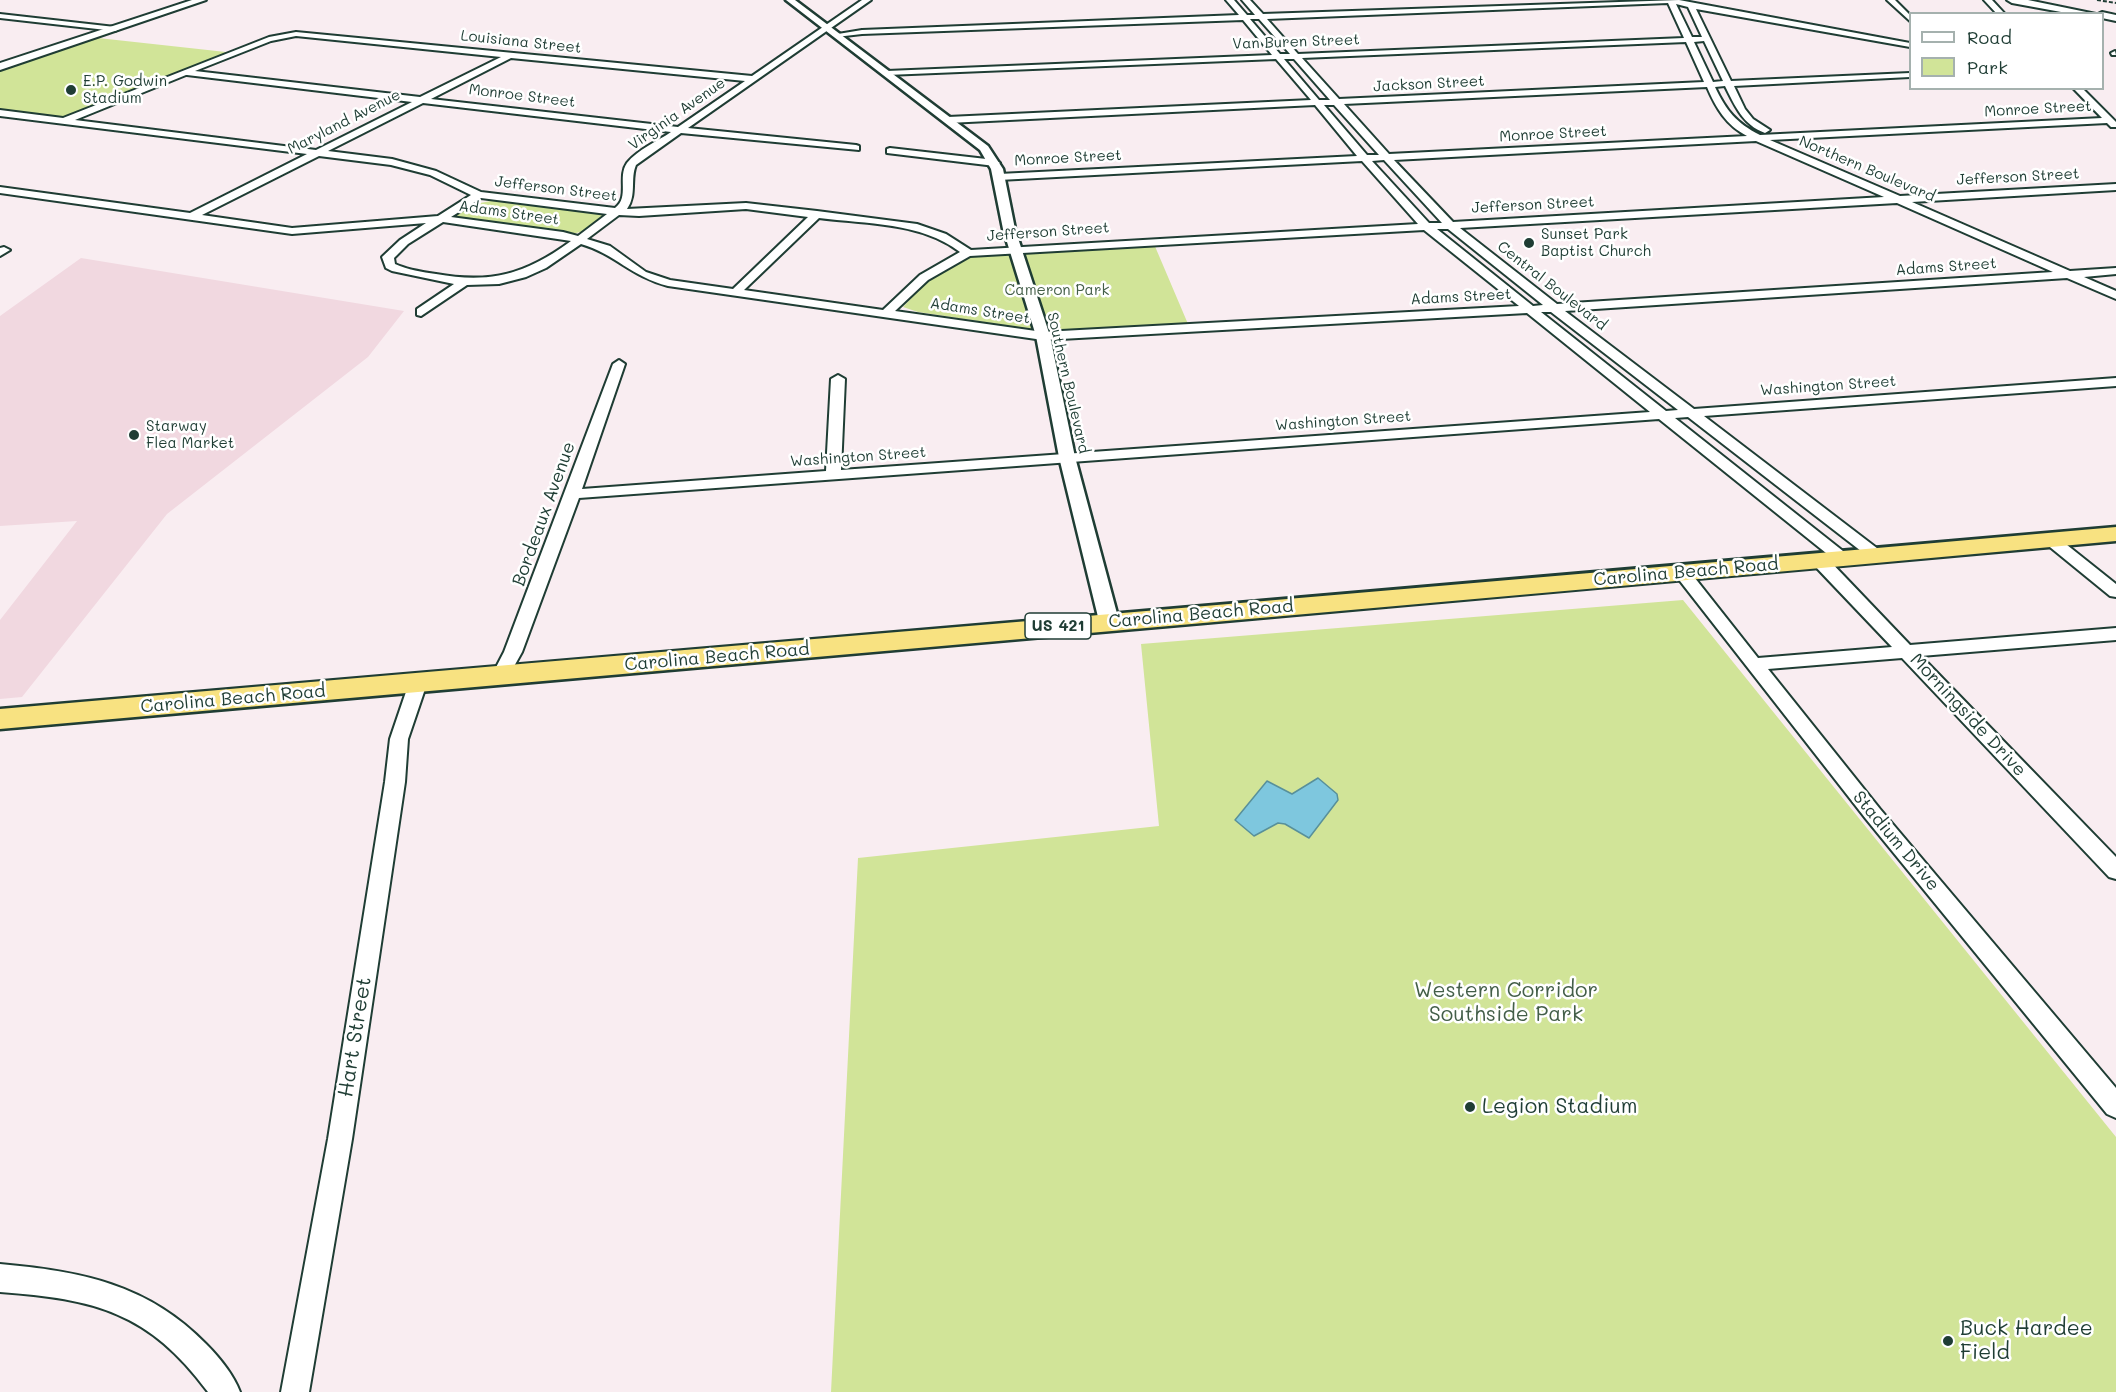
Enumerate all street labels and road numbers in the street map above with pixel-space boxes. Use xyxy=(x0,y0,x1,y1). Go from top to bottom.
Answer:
street label: Louisiana Street xyxy=(460,27,582,57)
street label: Van Buren Street xyxy=(1232,31,1360,53)
street label: Jackson Street xyxy=(1373,72,1485,96)
street label: Virginia Avenue xyxy=(625,74,729,154)
street label: Monroe Street xyxy=(468,81,576,111)
street label: Maryland Avenue xyxy=(285,86,403,158)
street label: Monroe Street xyxy=(1984,97,2092,121)
street label: Monroe Street xyxy=(1499,122,1607,146)
street label: Northern Boulevard xyxy=(1796,132,1938,206)
street label: Monroe Street xyxy=(1014,146,1122,170)
street label: Jefferson Street xyxy=(1956,165,2080,189)
street label: Jefferson Street xyxy=(494,173,618,205)
street label: Jefferson Street xyxy=(1471,193,1595,217)
street label: Adams Street xyxy=(458,197,560,229)
street label: Jefferson Street xyxy=(986,219,1110,245)
street label: Central Boulevard xyxy=(1494,238,1610,334)
street label: Adams Street xyxy=(1895,254,1997,280)
street label: Adams Street xyxy=(1410,285,1512,309)
street label: Adams Street xyxy=(929,294,1031,328)
street label: Southern Boulevard xyxy=(1043,311,1093,455)
street label: Washington Street xyxy=(1759,372,1897,400)
street label: Washington Street xyxy=(1274,407,1412,435)
street label: Bordeaux Avenue xyxy=(508,439,580,589)
street label: Washington Street xyxy=(789,443,927,471)
street label: Carolina Beach Road xyxy=(1593,553,1779,591)
street label: Carolina Beach Road xyxy=(1108,595,1294,633)
road number: US 421 xyxy=(1025,613,1091,639)
street label: Carolina Beach Road xyxy=(624,638,810,676)
street label: Morningside Drive xyxy=(1906,649,2030,781)
street label: Carolina Beach Road xyxy=(140,680,326,718)
street label: Stadium Drive xyxy=(1848,787,1944,895)
street label: Hart Street xyxy=(333,975,377,1099)

